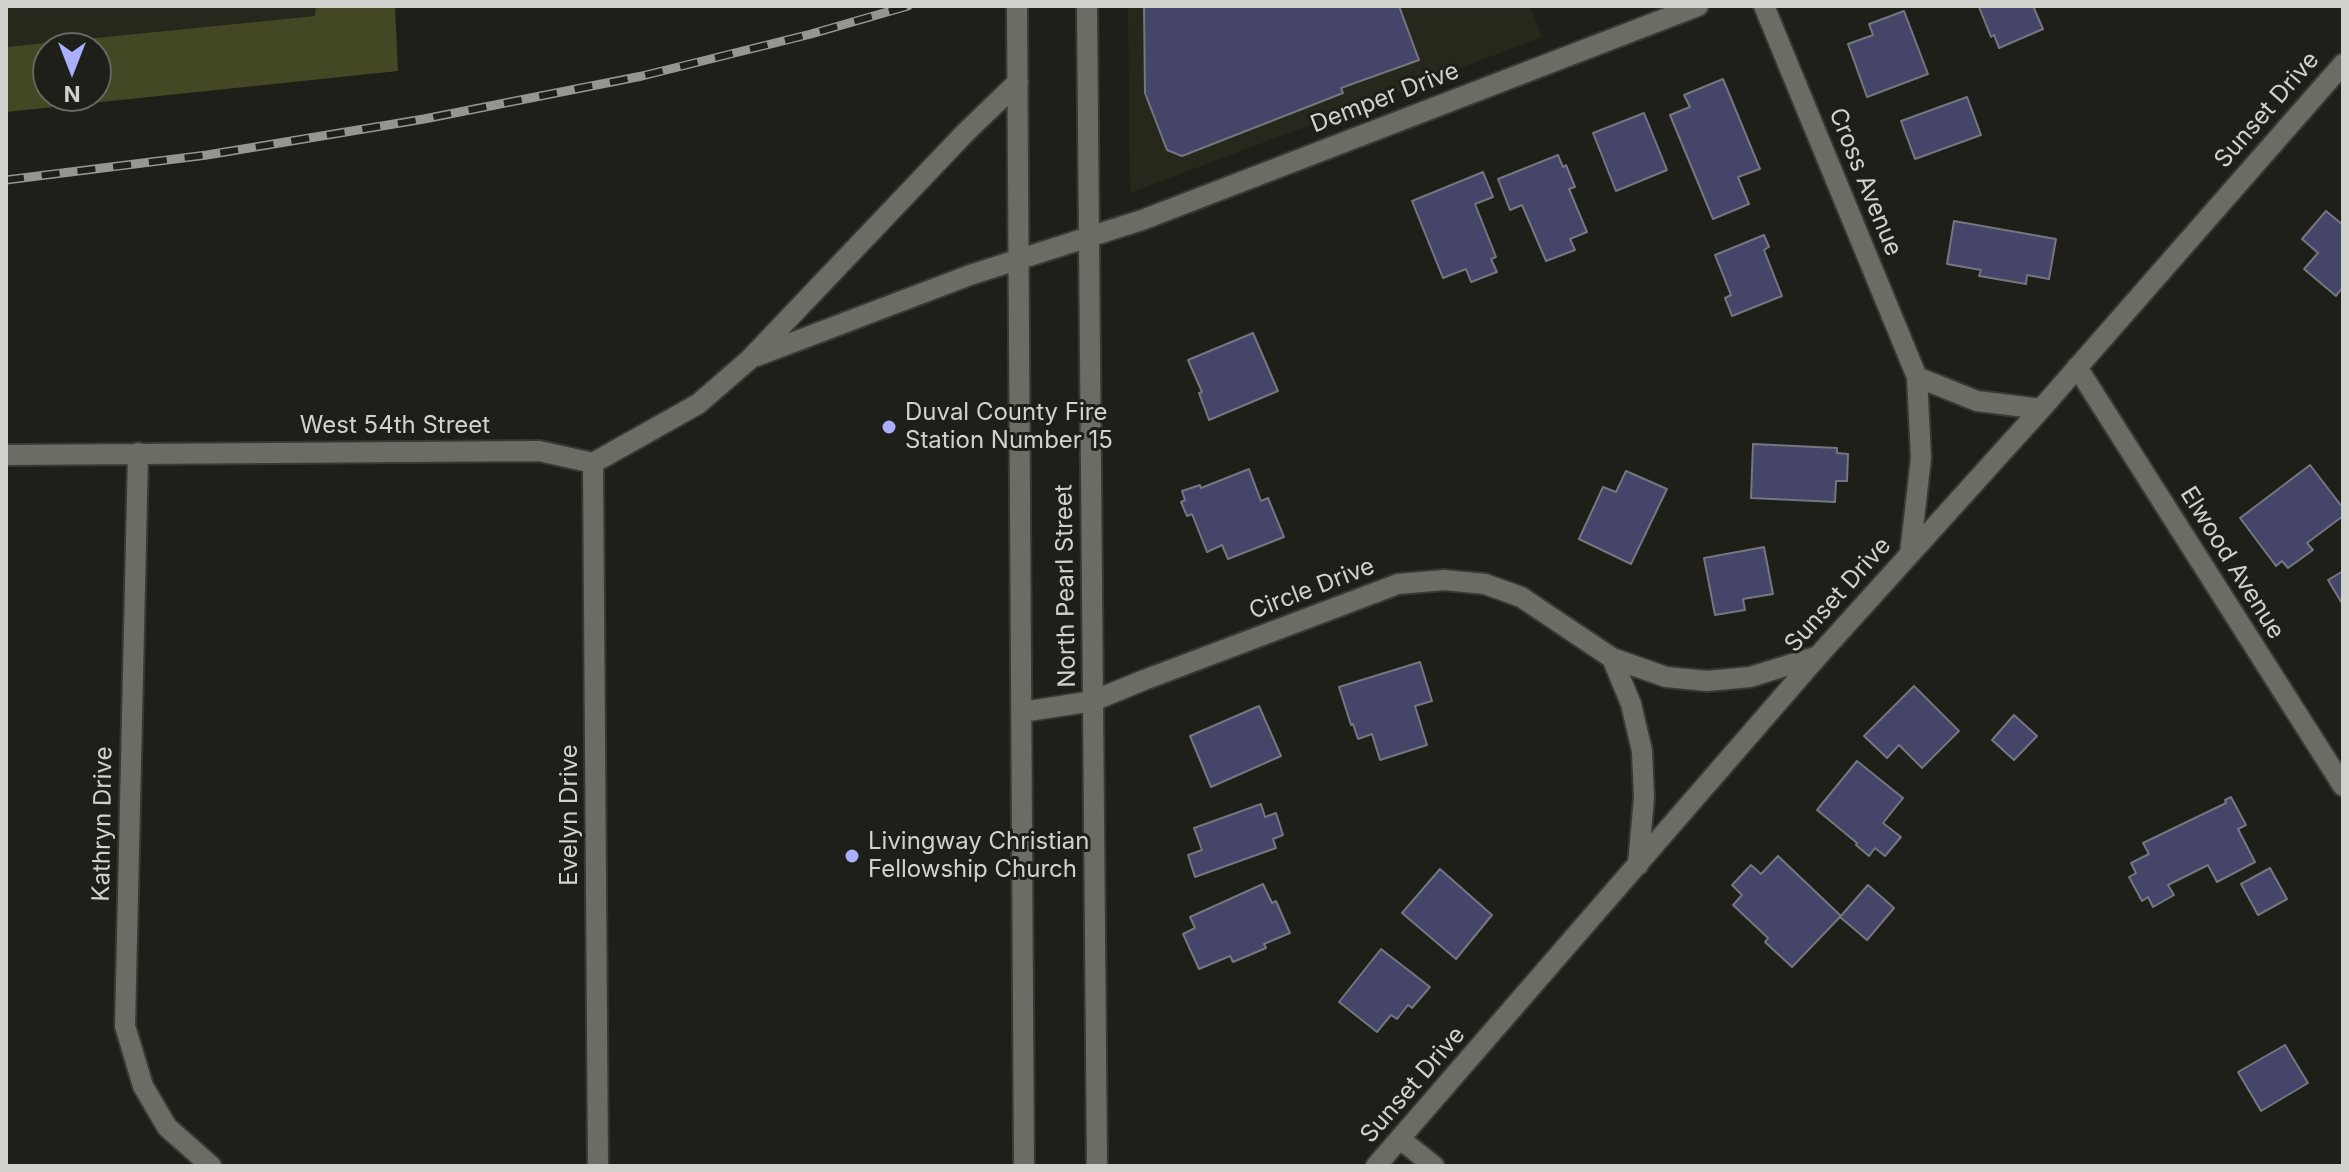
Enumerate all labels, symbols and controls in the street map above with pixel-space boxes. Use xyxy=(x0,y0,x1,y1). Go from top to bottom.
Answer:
north arrow xyxy=(32,32,112,112)
street label: Sunset Drive xyxy=(2209,46,2325,174)
street label: Demper Drive xyxy=(1307,57,1463,139)
text: N xyxy=(64,81,80,107)
street label: Cross Avenue xyxy=(1822,104,1908,260)
place label: Duval County Fire Station Number 15 xyxy=(905,399,1113,455)
street label: West 54th Street xyxy=(300,412,490,440)
marker: Duval County Fire Station Number 15 xyxy=(880,418,898,436)
street label: Elwood Avenue xyxy=(2174,482,2290,644)
street label: North Pearl Street xyxy=(1050,484,1082,688)
street label: Sunset Drive xyxy=(1779,532,1897,658)
street label: Circle Drive xyxy=(1245,552,1379,626)
street label: Evelyn Drive xyxy=(556,744,584,886)
street label: Kathryn Drive xyxy=(87,746,119,902)
place label: Livingway Christian Fellowship Church xyxy=(868,828,1090,884)
marker: Livingway Christian Fellowship Church xyxy=(843,847,861,865)
street label: Sunset Drive xyxy=(1355,1021,1471,1149)

